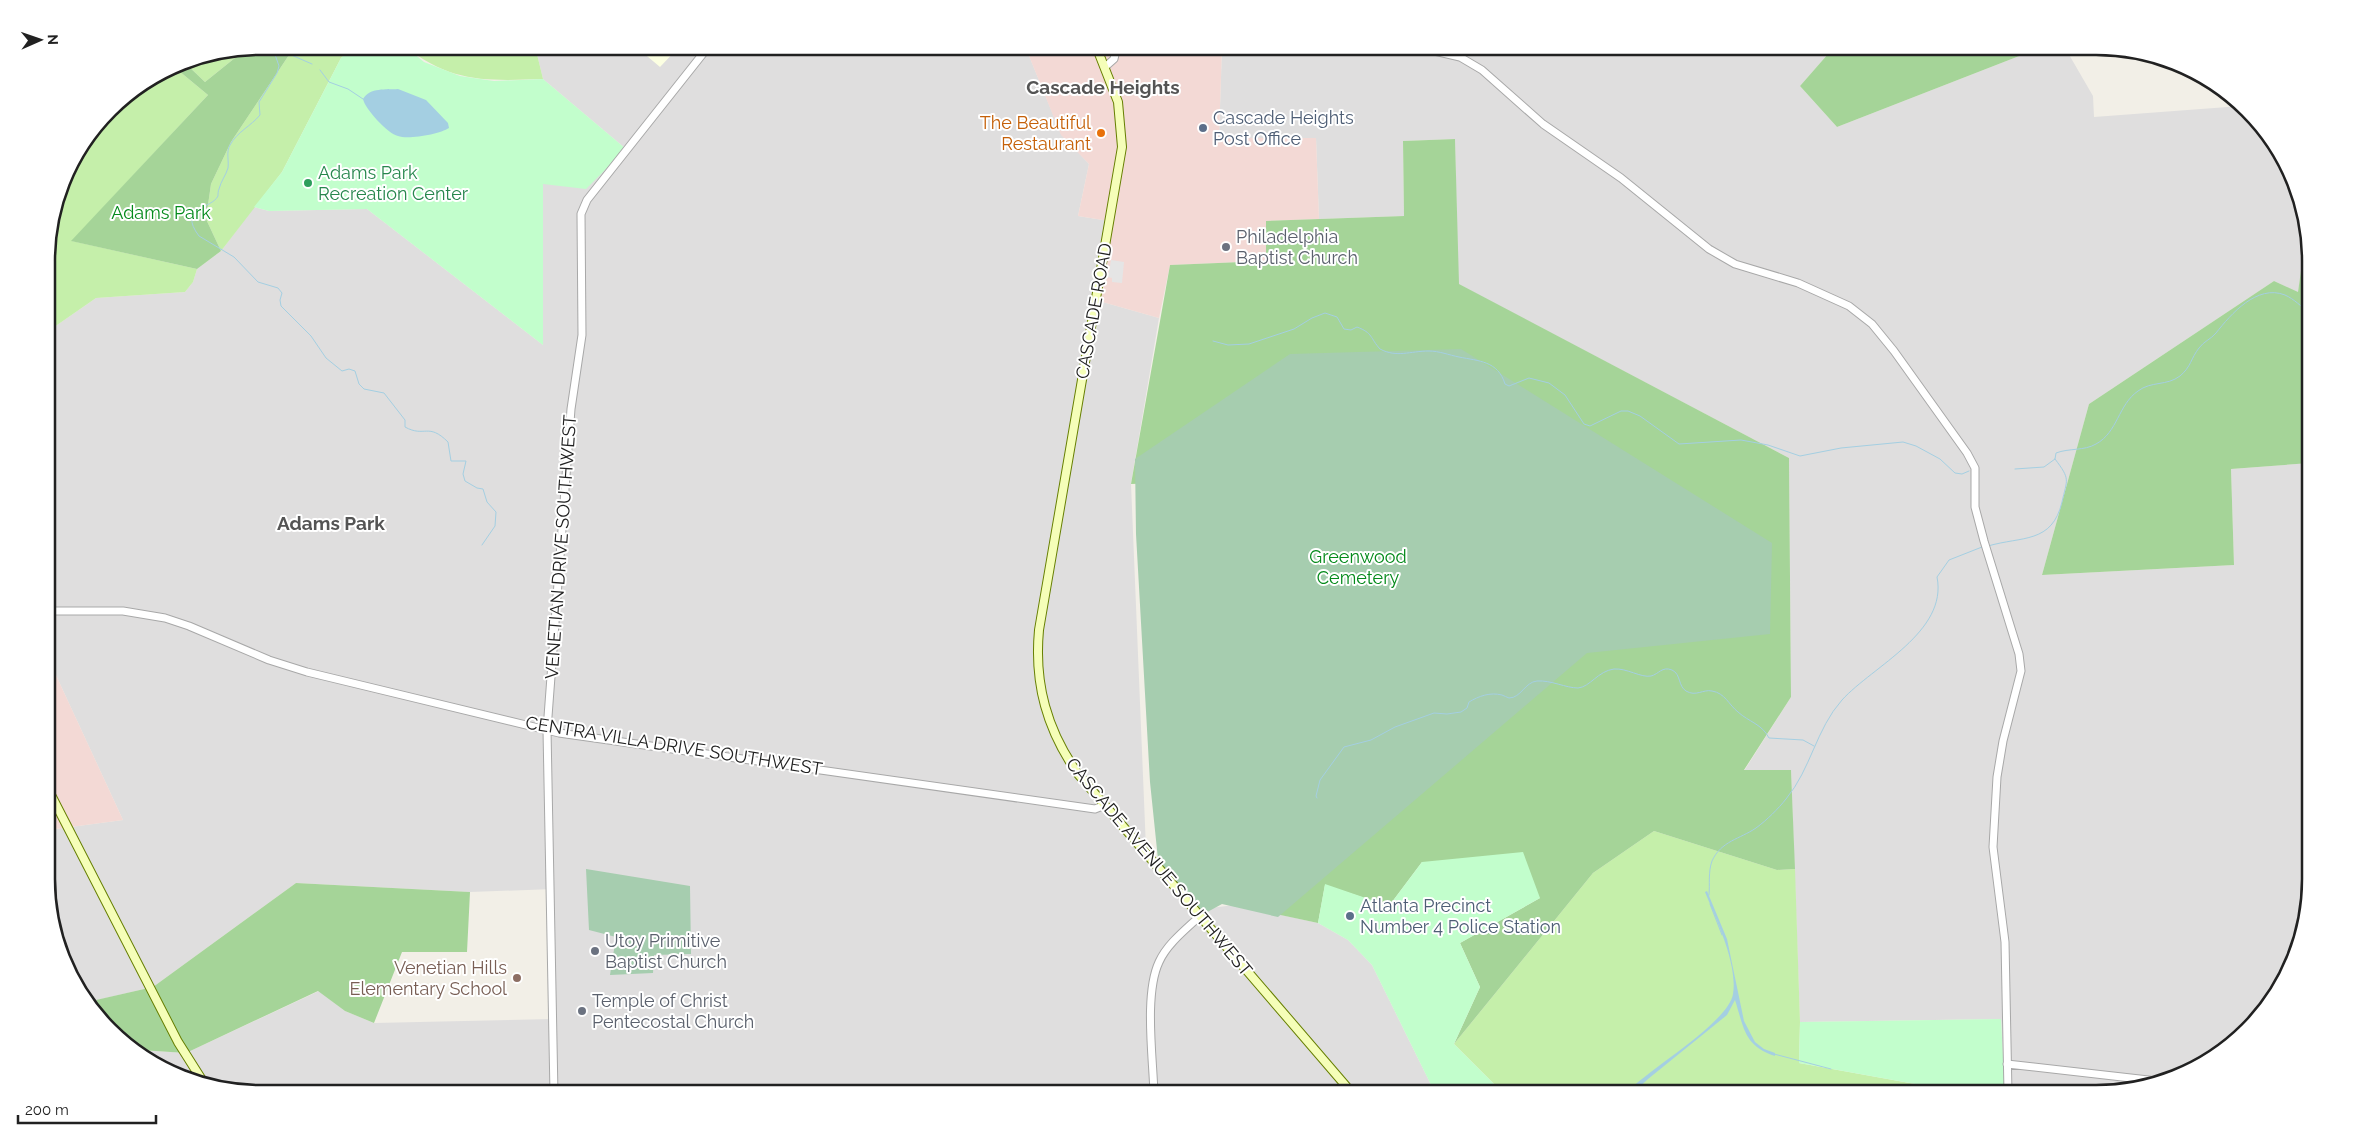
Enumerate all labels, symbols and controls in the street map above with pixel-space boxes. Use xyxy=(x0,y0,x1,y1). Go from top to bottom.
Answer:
north arrow xyxy=(15,15,65,65)
text: N xyxy=(45,34,61,45)
district label: Cascade Heights xyxy=(1026,76,1180,98)
place label: Cascade Heights Post Office xyxy=(1213,107,1354,149)
place label: The Beautiful Restaurant xyxy=(980,112,1091,154)
marker: Cascade Heights Post Office xyxy=(1197,122,1209,134)
marker: The Beautiful Restaurant xyxy=(1095,127,1107,139)
place label: Adams Park Recreation Center xyxy=(318,162,469,204)
marker: Adams Park Recreation Center xyxy=(302,177,314,189)
park label: Adams Park xyxy=(111,202,211,223)
place label: Philadelphia Baptist Church xyxy=(1236,226,1358,268)
street label: CASCADE ROAD xyxy=(1071,241,1116,381)
marker: Philadelphia Baptist Church xyxy=(1220,241,1232,253)
street label: VENETIAN DRIVE SOUTHWEST xyxy=(541,414,580,680)
district label: Adams Park xyxy=(277,512,385,534)
park label: Greenwood Cemetery xyxy=(1309,546,1407,588)
street label: CENTRA VILLA DRIVE SOUTHWEST xyxy=(524,712,824,779)
street label: CASCADE AVENUE SOUTHWEST xyxy=(1062,753,1257,980)
place label: Atlanta Precinct Number 4 Police Station xyxy=(1360,895,1561,937)
marker: Atlanta Precinct Number 4 Police Station xyxy=(1344,910,1356,922)
place label: Utoy Primitive Baptist Church xyxy=(605,930,727,972)
marker: Utoy Primitive Baptist Church xyxy=(589,945,601,957)
place label: Venetian Hills Elementary School xyxy=(349,957,507,999)
marker: Venetian Hills Elementary School xyxy=(511,972,523,984)
place label: Temple of Christ Pentecostal Church xyxy=(592,990,754,1032)
marker: Temple of Christ Pentecostal Church xyxy=(576,1005,588,1017)
scale bar xyxy=(18,1092,155,1124)
text: 200 m xyxy=(25,1101,69,1119)

